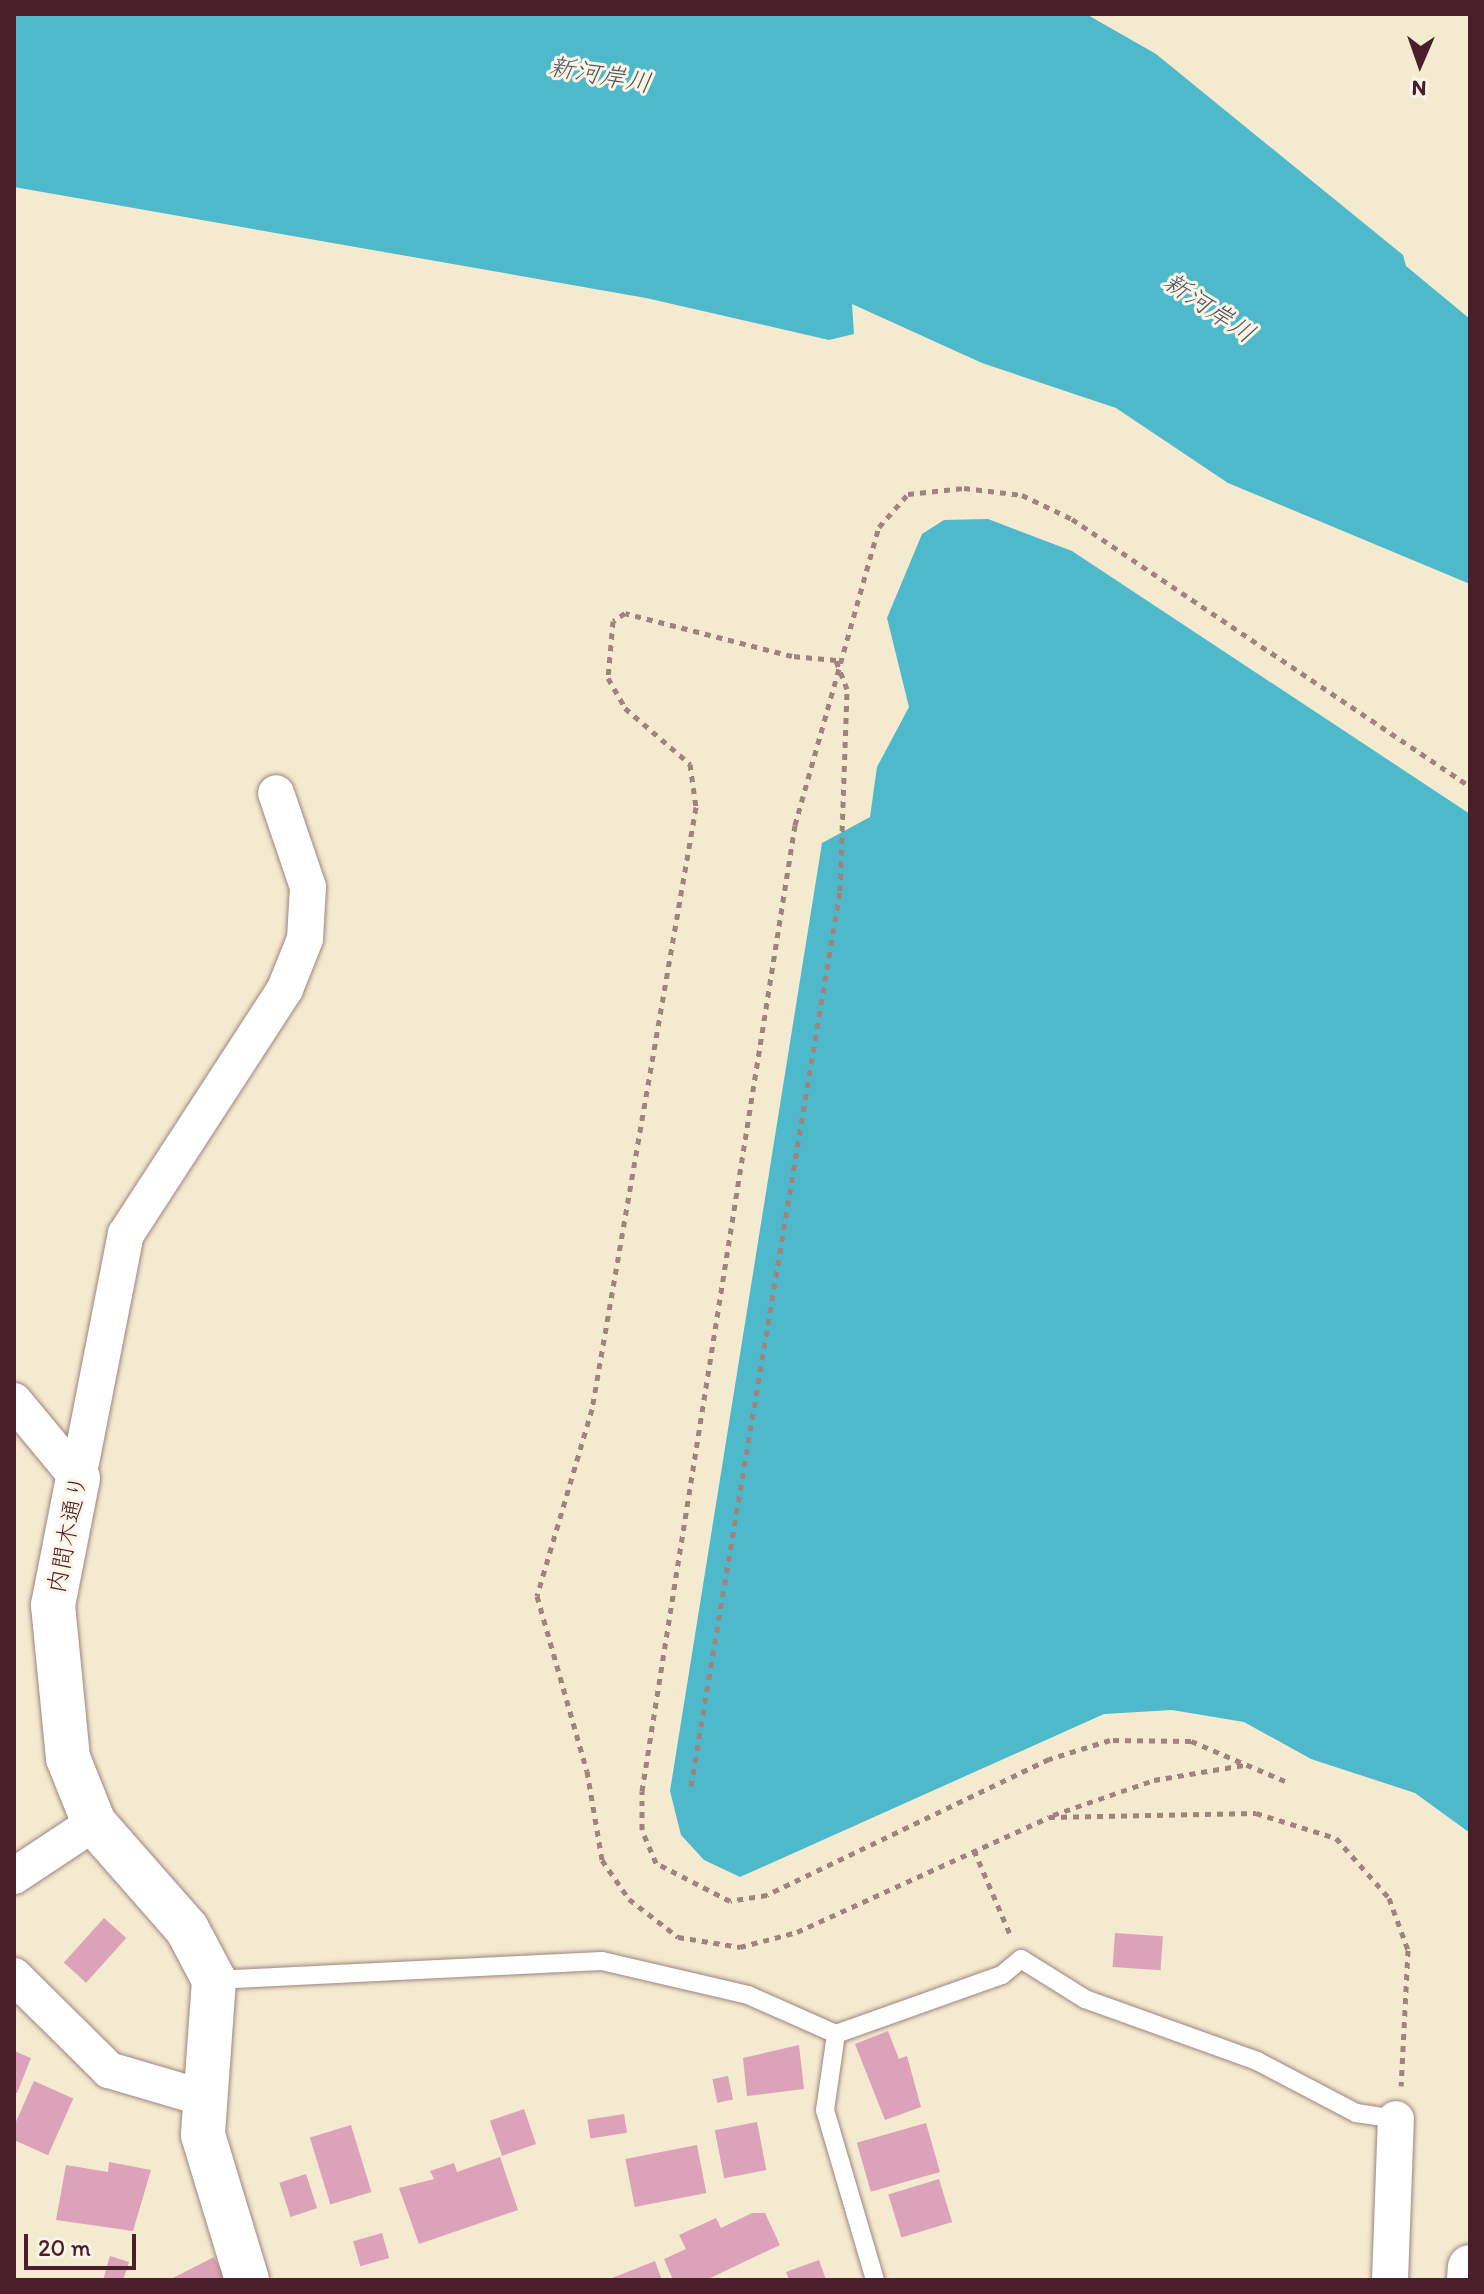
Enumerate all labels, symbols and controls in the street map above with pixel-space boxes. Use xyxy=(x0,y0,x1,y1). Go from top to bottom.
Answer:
north arrow xyxy=(1380,24,1460,104)
water label: 新河岸川 xyxy=(546,51,654,99)
text: N xyxy=(1411,75,1427,102)
water label: 新河岸川 xyxy=(1157,266,1261,350)
street label: 内間木通り xyxy=(41,1472,93,1596)
scale bar xyxy=(28,2218,140,2268)
text: 20 m xyxy=(38,2233,91,2262)

